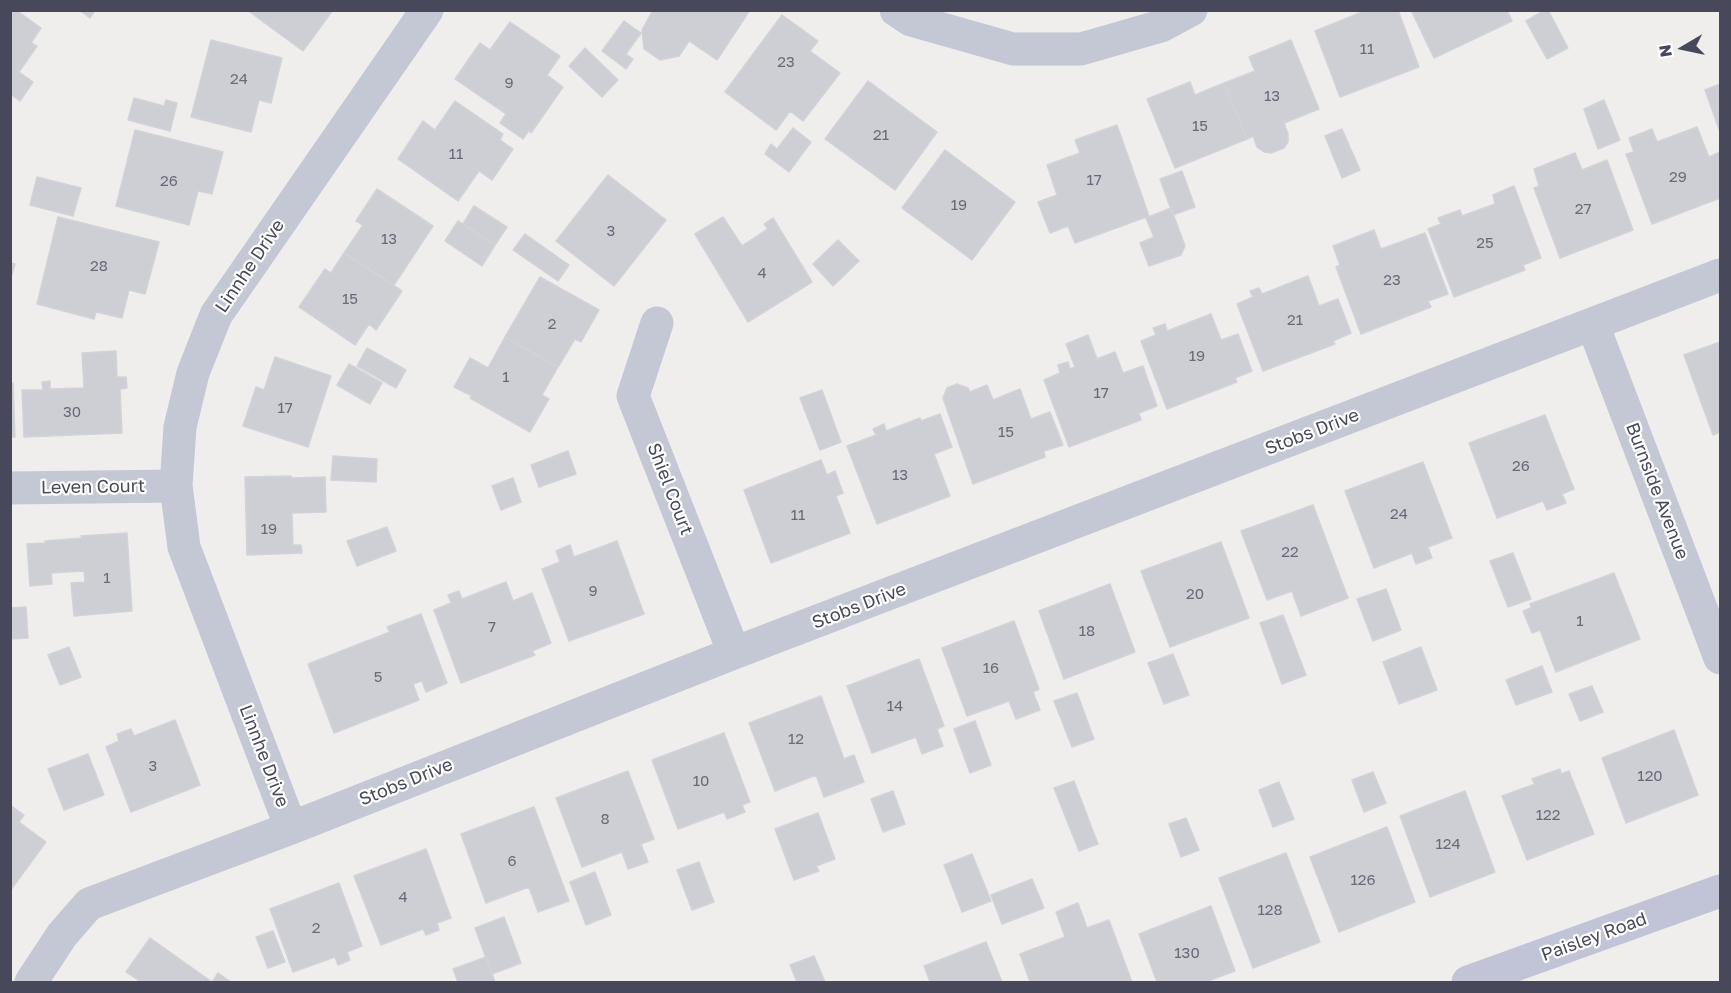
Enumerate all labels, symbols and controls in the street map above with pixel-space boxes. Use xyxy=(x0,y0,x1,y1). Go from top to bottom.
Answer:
north arrow xyxy=(1653,18,1713,78)
house number: 11 xyxy=(1360,40,1374,58)
text: N xyxy=(1654,43,1676,58)
house number: 23 xyxy=(777,53,795,71)
house number: 24 xyxy=(230,70,248,88)
house number: 9 xyxy=(504,74,514,92)
house number: 13 xyxy=(1264,87,1280,105)
house number: 15 xyxy=(1192,117,1208,135)
house number: 21 xyxy=(873,126,889,144)
house number: 11 xyxy=(449,145,463,163)
house number: 29 xyxy=(1669,168,1687,186)
house number: 17 xyxy=(1086,171,1102,189)
house number: 26 xyxy=(160,172,178,190)
house number: 19 xyxy=(951,196,967,214)
house number: 27 xyxy=(1575,200,1591,218)
street label: Linnhe Drive xyxy=(211,215,289,317)
house number: 3 xyxy=(607,222,615,240)
house number: 13 xyxy=(381,230,397,248)
house number: 25 xyxy=(1476,234,1494,252)
house number: 28 xyxy=(90,257,108,275)
house number: 4 xyxy=(757,264,767,282)
house number: 23 xyxy=(1383,271,1401,289)
house number: 15 xyxy=(342,290,358,308)
house number: 21 xyxy=(1287,311,1303,329)
house number: 2 xyxy=(548,315,556,333)
house number: 19 xyxy=(1189,347,1205,365)
house number: 1 xyxy=(502,368,510,386)
house number: 17 xyxy=(1093,384,1109,402)
house number: 17 xyxy=(277,399,293,417)
house number: 30 xyxy=(63,403,81,421)
street label: Stobs Drive xyxy=(1262,404,1362,460)
street label: Burnside Avenue xyxy=(1621,419,1693,563)
house number: 15 xyxy=(998,423,1014,441)
street label: Shiel Court xyxy=(643,440,697,538)
house number: 26 xyxy=(1512,457,1530,475)
house number: 13 xyxy=(892,466,908,484)
street label: Leven Court xyxy=(41,475,145,499)
house number: 24 xyxy=(1390,505,1408,523)
house number: 11 xyxy=(791,506,805,524)
house number: 19 xyxy=(261,520,277,538)
house number: 22 xyxy=(1281,543,1299,561)
house number: 1 xyxy=(103,569,111,587)
street label: Stobs Drive xyxy=(809,578,909,634)
house number: 9 xyxy=(588,582,598,600)
house number: 20 xyxy=(1186,585,1204,603)
house number: 1 xyxy=(1576,612,1584,630)
house number: 7 xyxy=(488,618,496,636)
house number: 18 xyxy=(1079,622,1095,640)
house number: 16 xyxy=(983,659,999,677)
house number: 5 xyxy=(374,668,382,686)
house number: 14 xyxy=(887,697,903,715)
street label: Linnhe Drive xyxy=(235,702,293,810)
house number: 12 xyxy=(788,730,804,748)
street label: Stobs Drive xyxy=(356,753,456,811)
house number: 3 xyxy=(149,757,157,775)
house number: 120 xyxy=(1637,767,1663,785)
house number: 10 xyxy=(693,772,709,790)
house number: 122 xyxy=(1536,806,1560,824)
house number: 8 xyxy=(600,810,610,828)
house number: 124 xyxy=(1435,835,1461,853)
house number: 6 xyxy=(507,852,517,870)
house number: 126 xyxy=(1350,871,1376,889)
house number: 4 xyxy=(398,888,408,906)
house number: 128 xyxy=(1257,901,1283,919)
street label: Paisley Road xyxy=(1538,908,1650,966)
house number: 2 xyxy=(312,919,320,937)
house number: 130 xyxy=(1174,944,1200,962)

